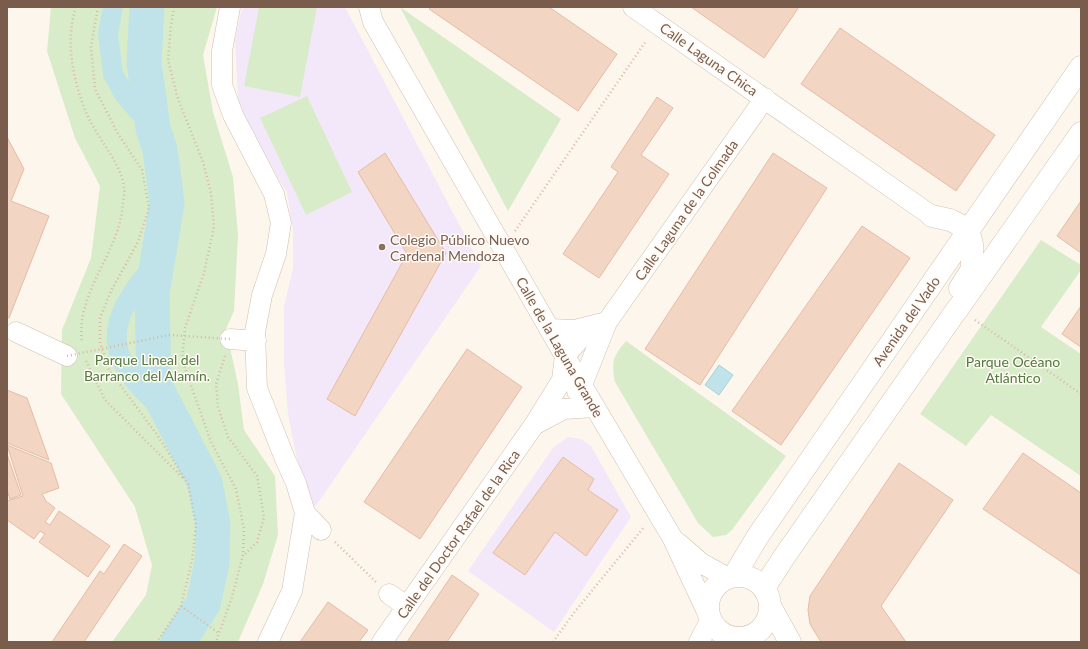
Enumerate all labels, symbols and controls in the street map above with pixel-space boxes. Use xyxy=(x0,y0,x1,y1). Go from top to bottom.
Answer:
street label: Calle Laguna Chica xyxy=(657,19,761,99)
street label: Calle Laguna de la Colmada xyxy=(631,136,741,284)
place label: Colegio Público Nuevo Cardenal Mendoza xyxy=(390,231,529,264)
marker: Colegio Público Nuevo Cardenal Mendoza xyxy=(377,242,387,252)
street label: Avenida del Vado xyxy=(869,273,943,369)
street label: Calle de la Laguna Grande xyxy=(513,274,607,420)
park label: Parque Lineal del Barranco del Alamín. xyxy=(84,351,210,384)
park label: Parque Océano Atlántico xyxy=(966,353,1060,386)
street label: Calle del Doctor Rafael de la Rica xyxy=(393,446,523,622)

